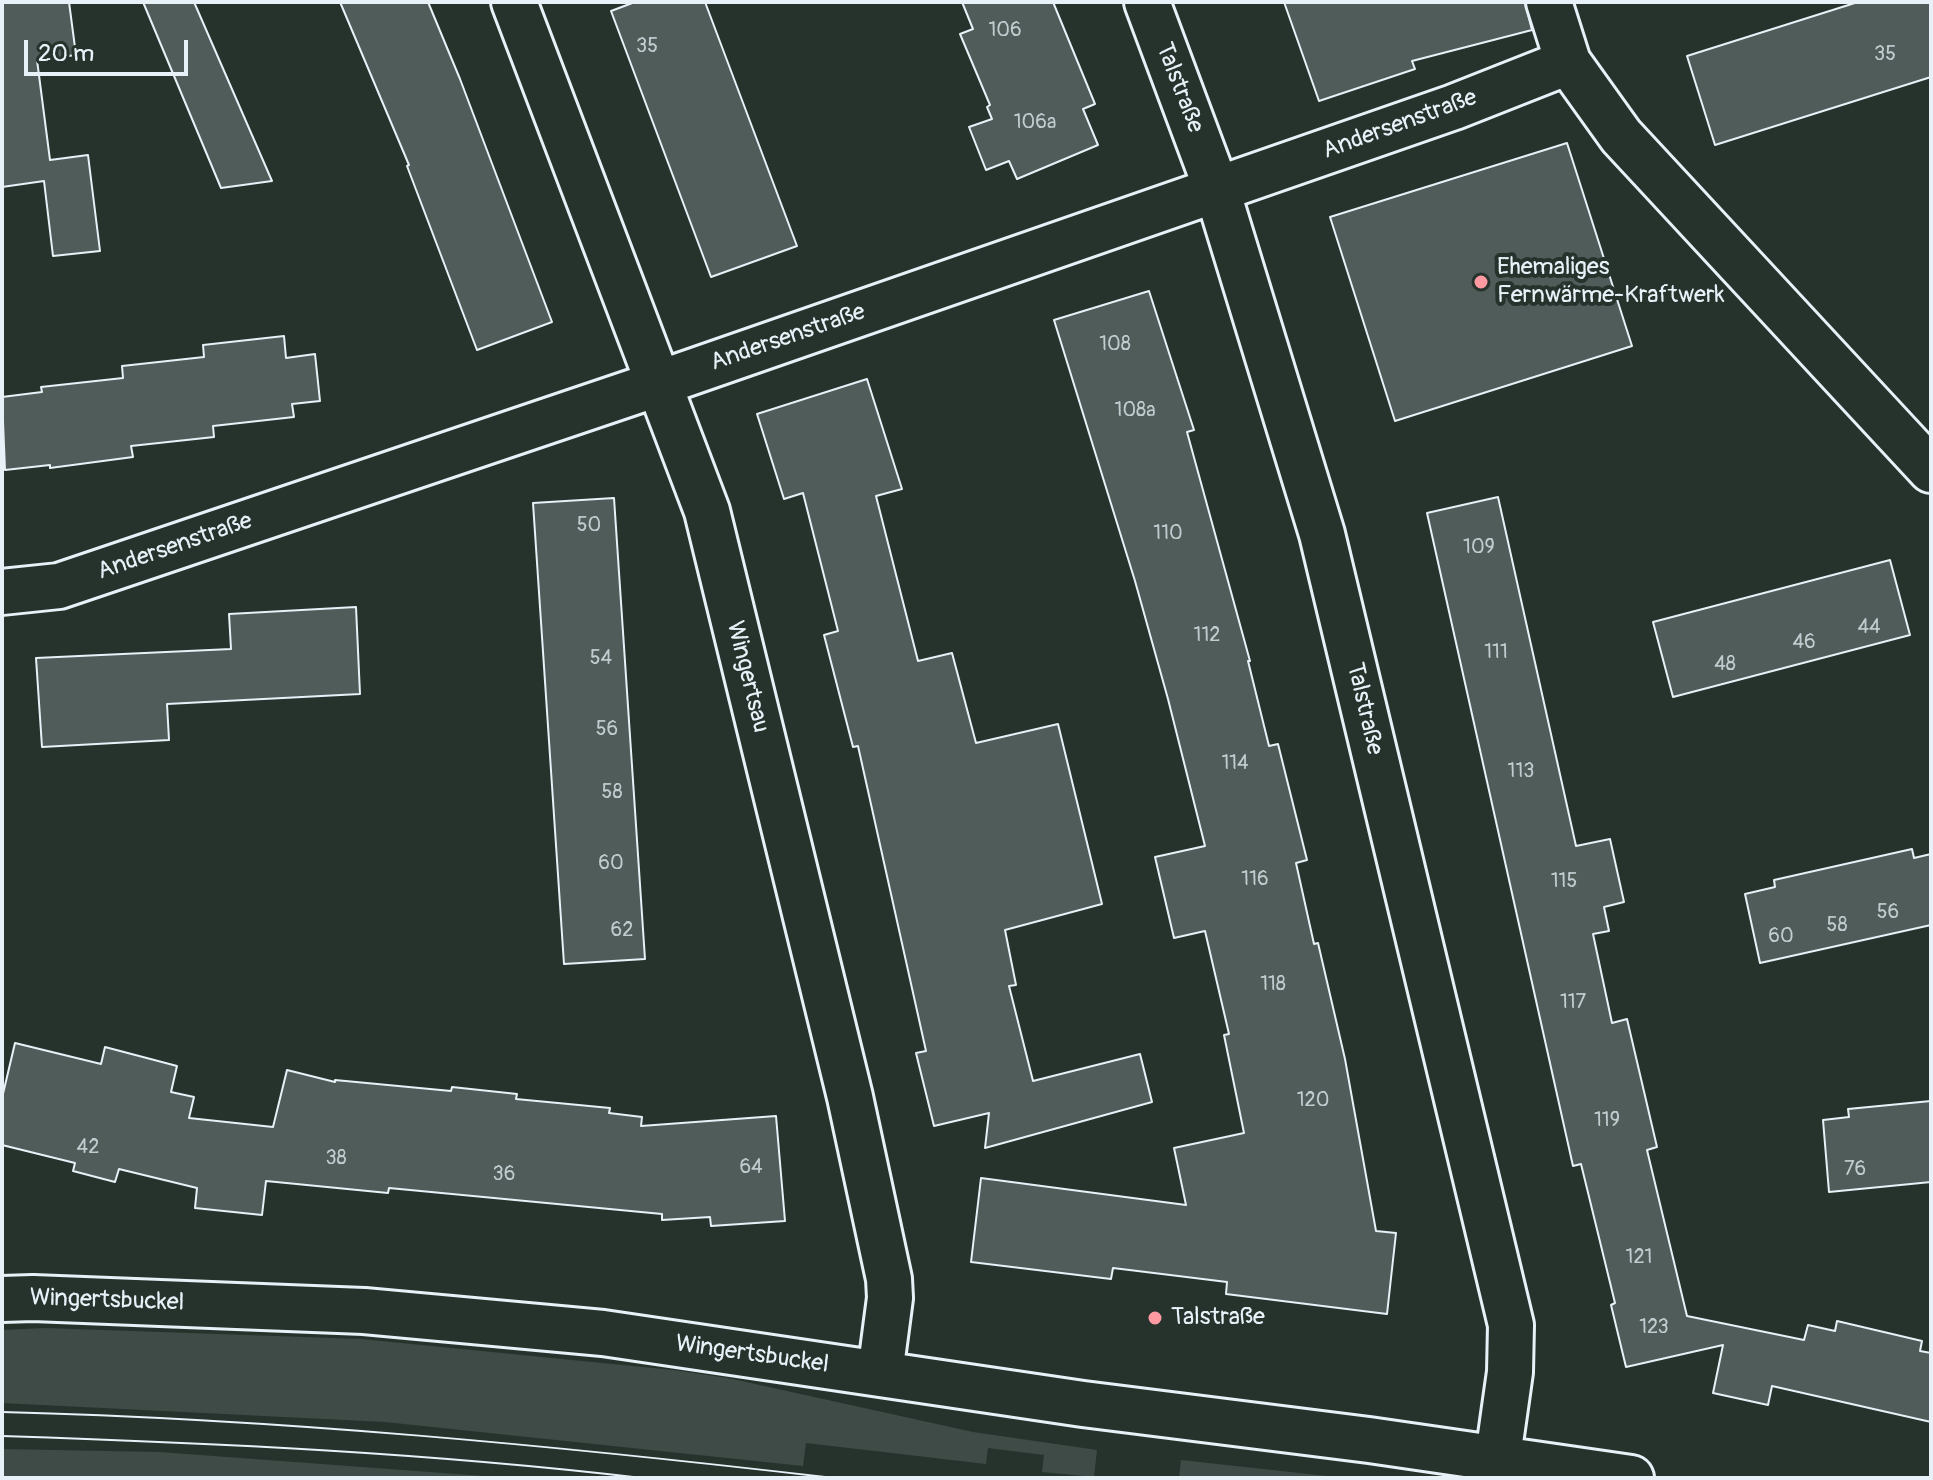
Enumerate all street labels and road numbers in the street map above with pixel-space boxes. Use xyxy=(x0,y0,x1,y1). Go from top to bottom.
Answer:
street label: Talstraße xyxy=(1149,39,1209,137)
street label: Andersenstraße xyxy=(1319,84,1481,166)
street label: Andersenstraße xyxy=(707,298,869,378)
street label: Andersenstraße xyxy=(94,507,256,587)
street label: Wingertsau xyxy=(719,618,775,736)
street label: Talstraße xyxy=(1339,660,1389,758)
street label: Wingertsbuckel xyxy=(29,1284,185,1318)
street label: Wingertsbuckel xyxy=(673,1330,831,1380)

